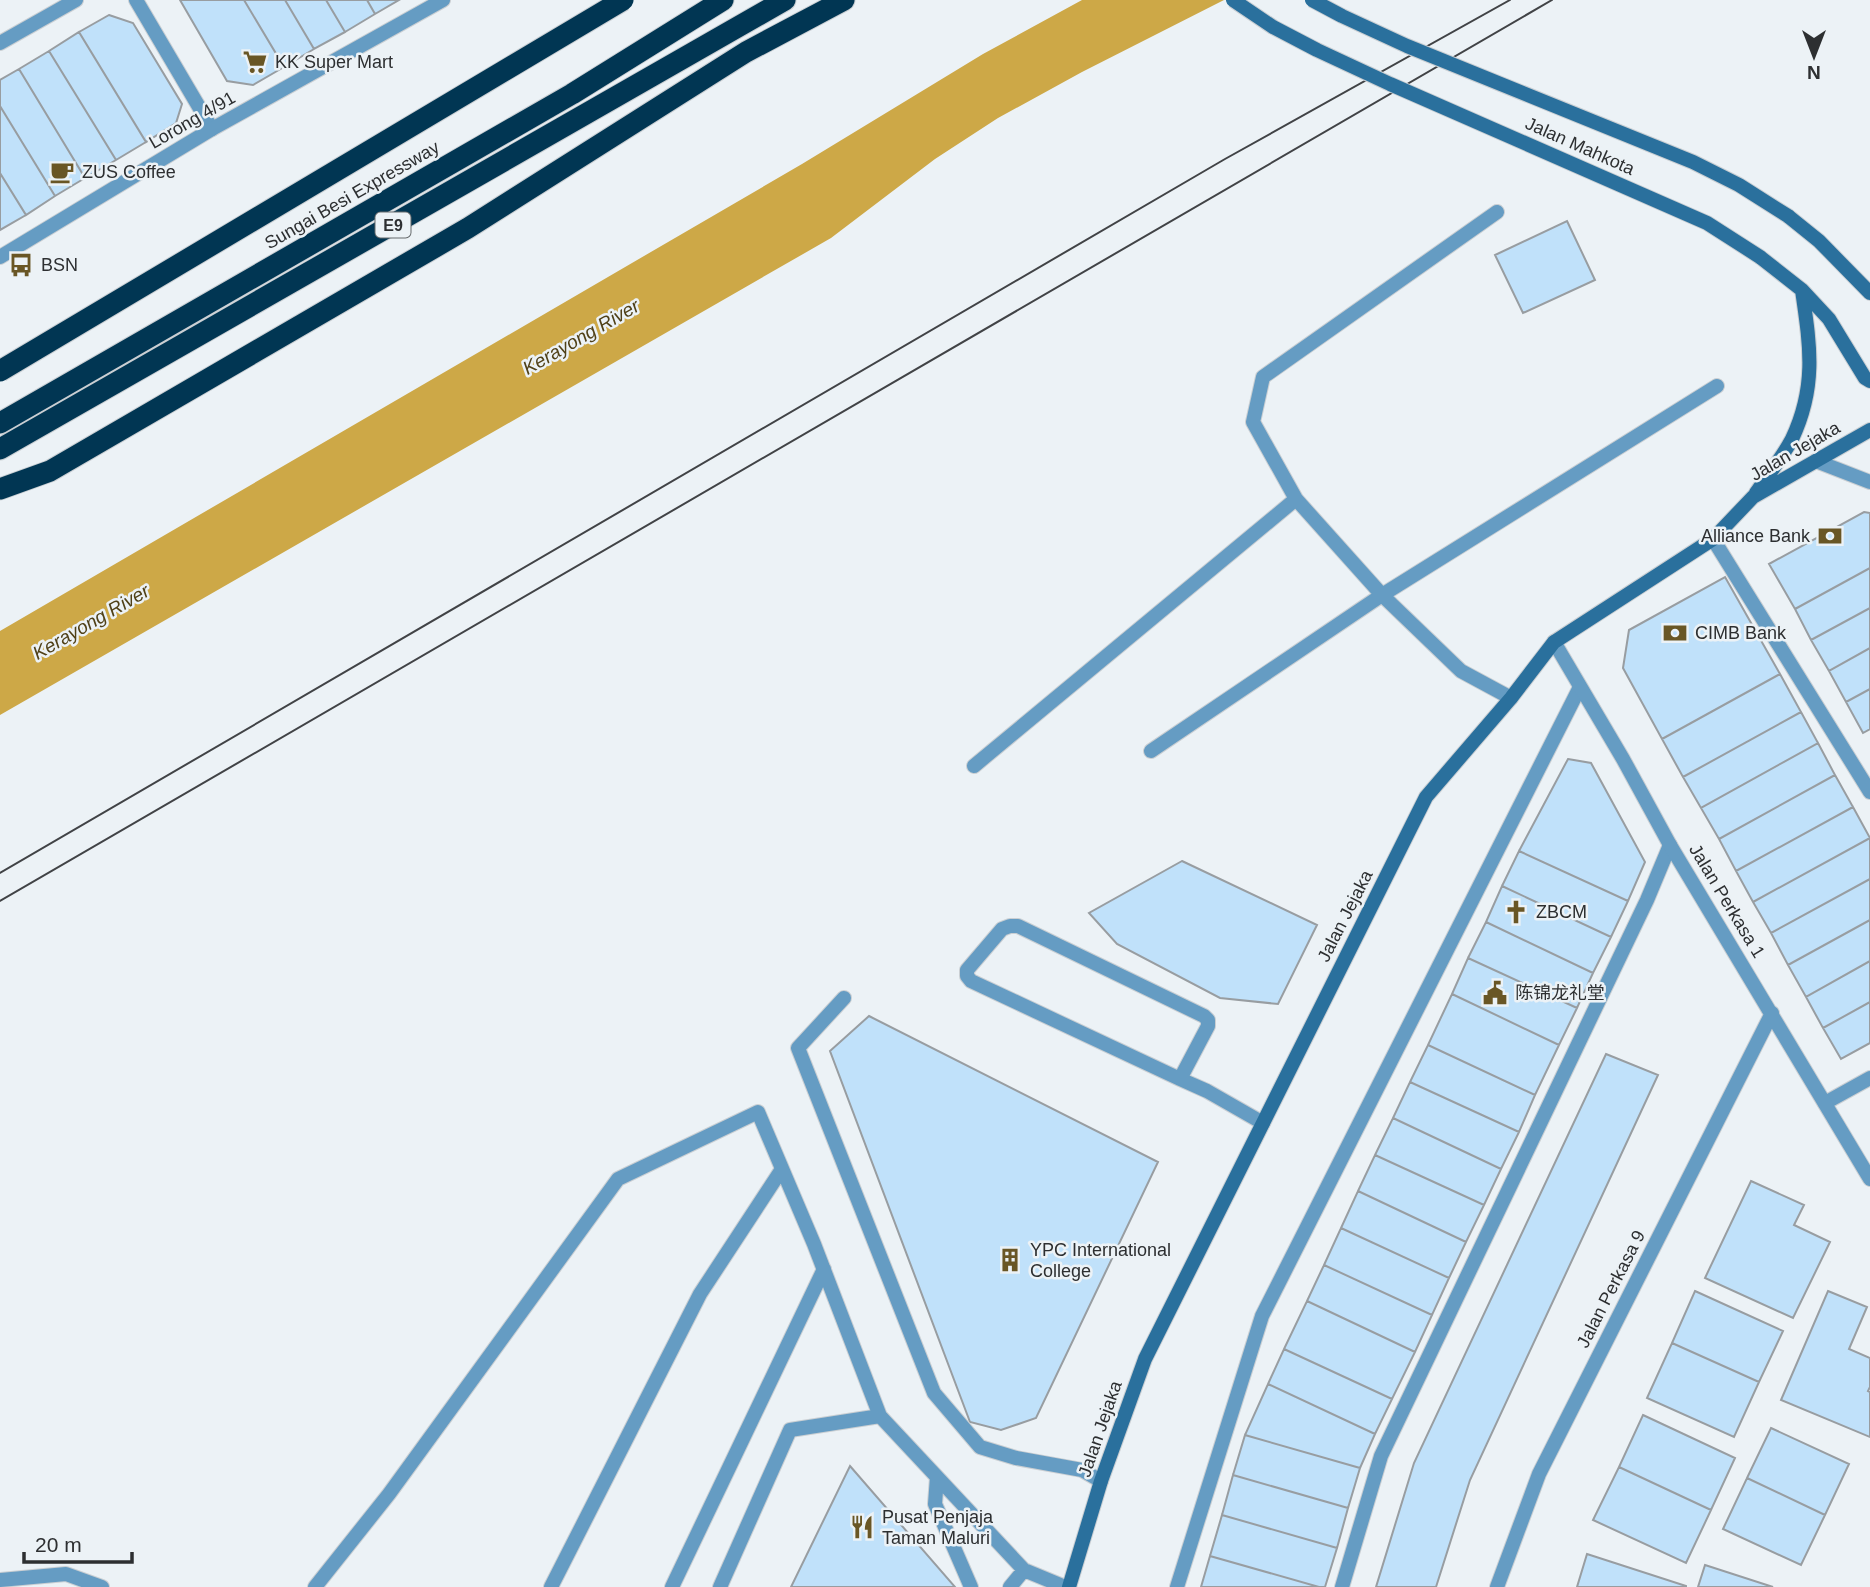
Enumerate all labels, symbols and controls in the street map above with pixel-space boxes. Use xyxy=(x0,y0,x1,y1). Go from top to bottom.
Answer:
north arrow xyxy=(1779,21,1849,91)
supermarket icon: KK Super Mart xyxy=(241,48,269,76)
place label: KK Super Mart xyxy=(275,52,393,72)
text: N xyxy=(1807,62,1821,83)
street label: Lorong 4/91 xyxy=(145,87,239,153)
street label: Jalan Mahkota xyxy=(1522,113,1638,179)
street label: Sungai Besi Expressway xyxy=(261,137,443,253)
cafe icon: ZUS Coffee xyxy=(48,158,76,186)
place label: ZUS Coffee xyxy=(82,162,176,182)
road number: E9 xyxy=(376,213,410,238)
bus stop icon: BSN xyxy=(7,251,35,279)
place label: BSN xyxy=(41,255,78,275)
water label: Kerayong River xyxy=(519,295,644,379)
street label: Jalan Jejaka xyxy=(1747,417,1844,485)
bank icon: Alliance Bank xyxy=(1816,522,1844,550)
place label: Alliance Bank xyxy=(1701,526,1811,546)
water label: Kerayong River xyxy=(29,580,154,664)
bank icon: CIMB Bank xyxy=(1661,619,1689,647)
place label: CIMB Bank xyxy=(1695,623,1787,643)
street label: Jalan Perkasa 1 xyxy=(1685,841,1769,961)
street label: Jalan Jejaka xyxy=(1313,866,1377,965)
church icon: ZBCM xyxy=(1502,898,1530,926)
place label: ZBCM xyxy=(1536,902,1587,922)
public building icon: 陈锦龙礼堂 xyxy=(1481,979,1509,1007)
place label: 陈锦龙礼堂 xyxy=(1515,983,1605,1003)
street label: Jalan Perkasa 9 xyxy=(1573,1227,1649,1351)
place label: YPC International College xyxy=(1030,1240,1171,1281)
building icon: YPC International College xyxy=(996,1246,1024,1274)
street label: Jalan Jejaka xyxy=(1074,1378,1126,1480)
place label: Pusat Penjaja Taman Maluri xyxy=(882,1507,994,1548)
restaurant icon: Pusat Penjaja Taman Maluri xyxy=(848,1513,876,1541)
scale bar xyxy=(24,1520,133,1564)
text: 20 m xyxy=(35,1533,82,1556)

